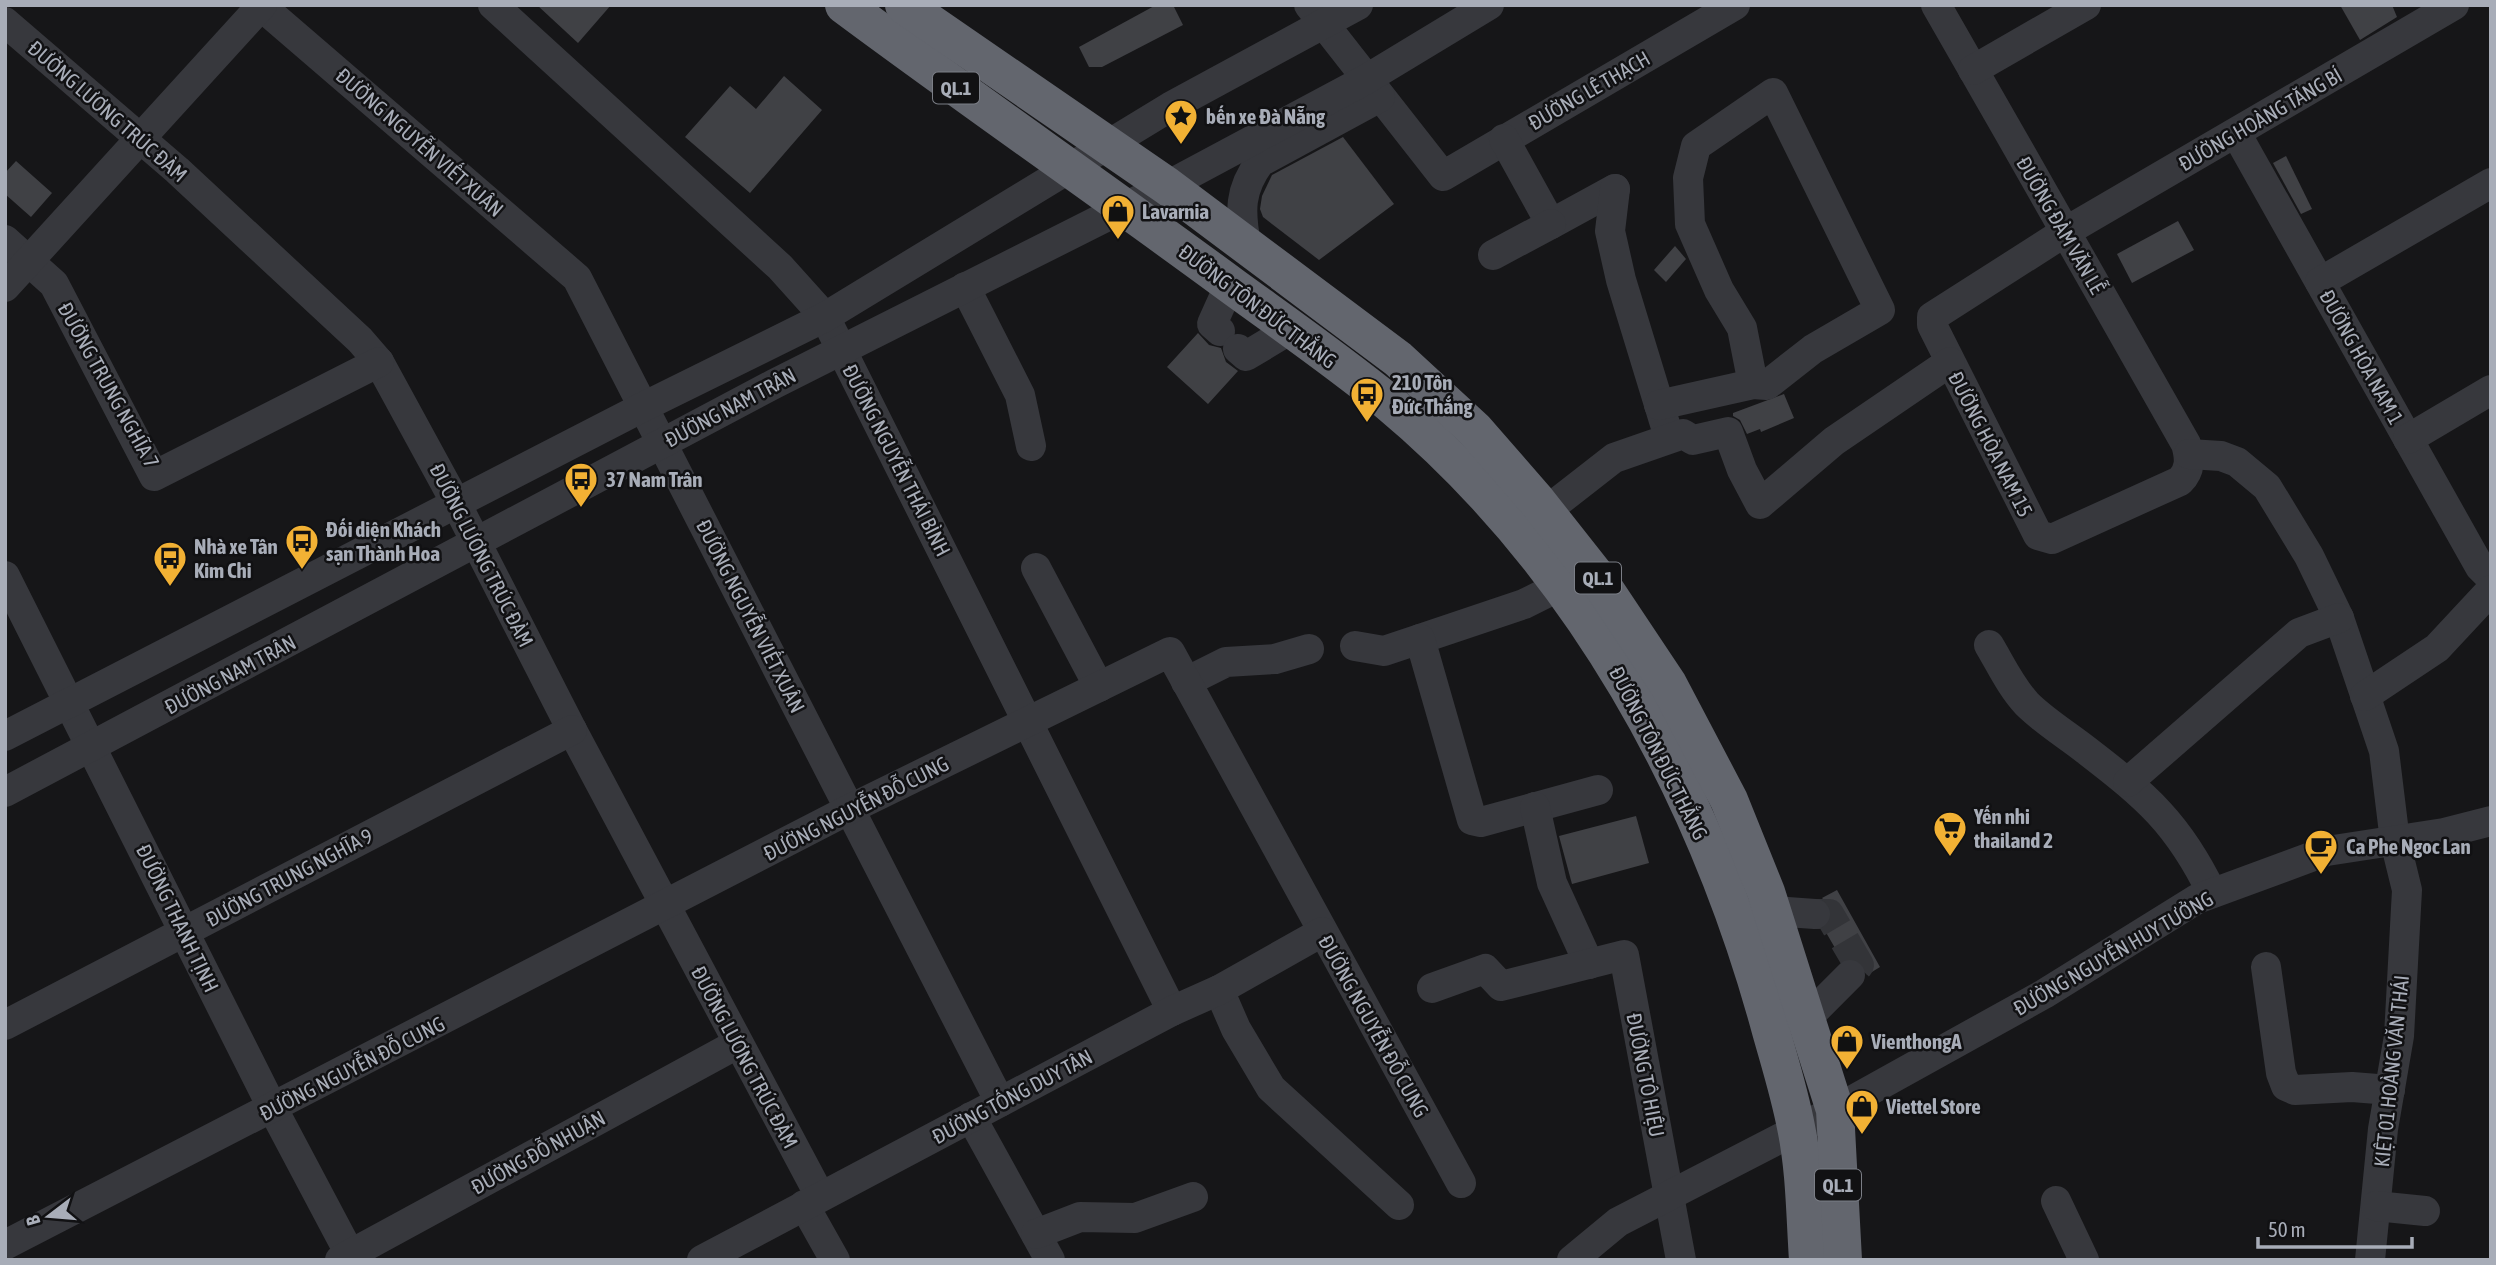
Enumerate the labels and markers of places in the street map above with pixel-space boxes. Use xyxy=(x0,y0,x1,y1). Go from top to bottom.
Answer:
place icon: bến xe Đà Nẵng xyxy=(1162,97,1200,146)
place label: bến xe Đà Nẵng xyxy=(1206,104,1326,128)
shop icon: Lavarnia xyxy=(1099,192,1137,241)
place label: Lavarnia xyxy=(1142,199,1209,223)
place label: 210 Tôn Đức Thắng xyxy=(1392,370,1473,418)
bus stop icon: 210 Tôn Đức Thắng xyxy=(1348,375,1386,424)
bus stop icon: 37 Nam Trân xyxy=(562,460,600,509)
place label: 37 Nam Trân xyxy=(606,467,702,491)
place label: Đối diện Khách sạn Thành Hoa xyxy=(326,517,441,565)
bus stop icon: Đối diện Khách sạn Thành Hoa xyxy=(283,522,321,571)
place label: Nhà xe Tân Kim Chi xyxy=(194,534,278,582)
bus stop icon: Nhà xe Tân Kim Chi xyxy=(151,539,189,588)
place label: Yến nhi thailand 2 xyxy=(1973,804,2053,852)
supermarket icon: Yến nhi thailand 2 xyxy=(1931,809,1969,858)
cafe icon: Ca Phe Ngoc Lan xyxy=(2302,827,2340,876)
place label: Ca Phe Ngoc Lan xyxy=(2346,834,2471,858)
shop icon: VienthongA xyxy=(1828,1022,1866,1071)
place label: VienthongA xyxy=(1870,1029,1962,1053)
shop icon: Viettel Store xyxy=(1843,1087,1881,1136)
place label: Viettel Store xyxy=(1885,1094,1981,1118)

